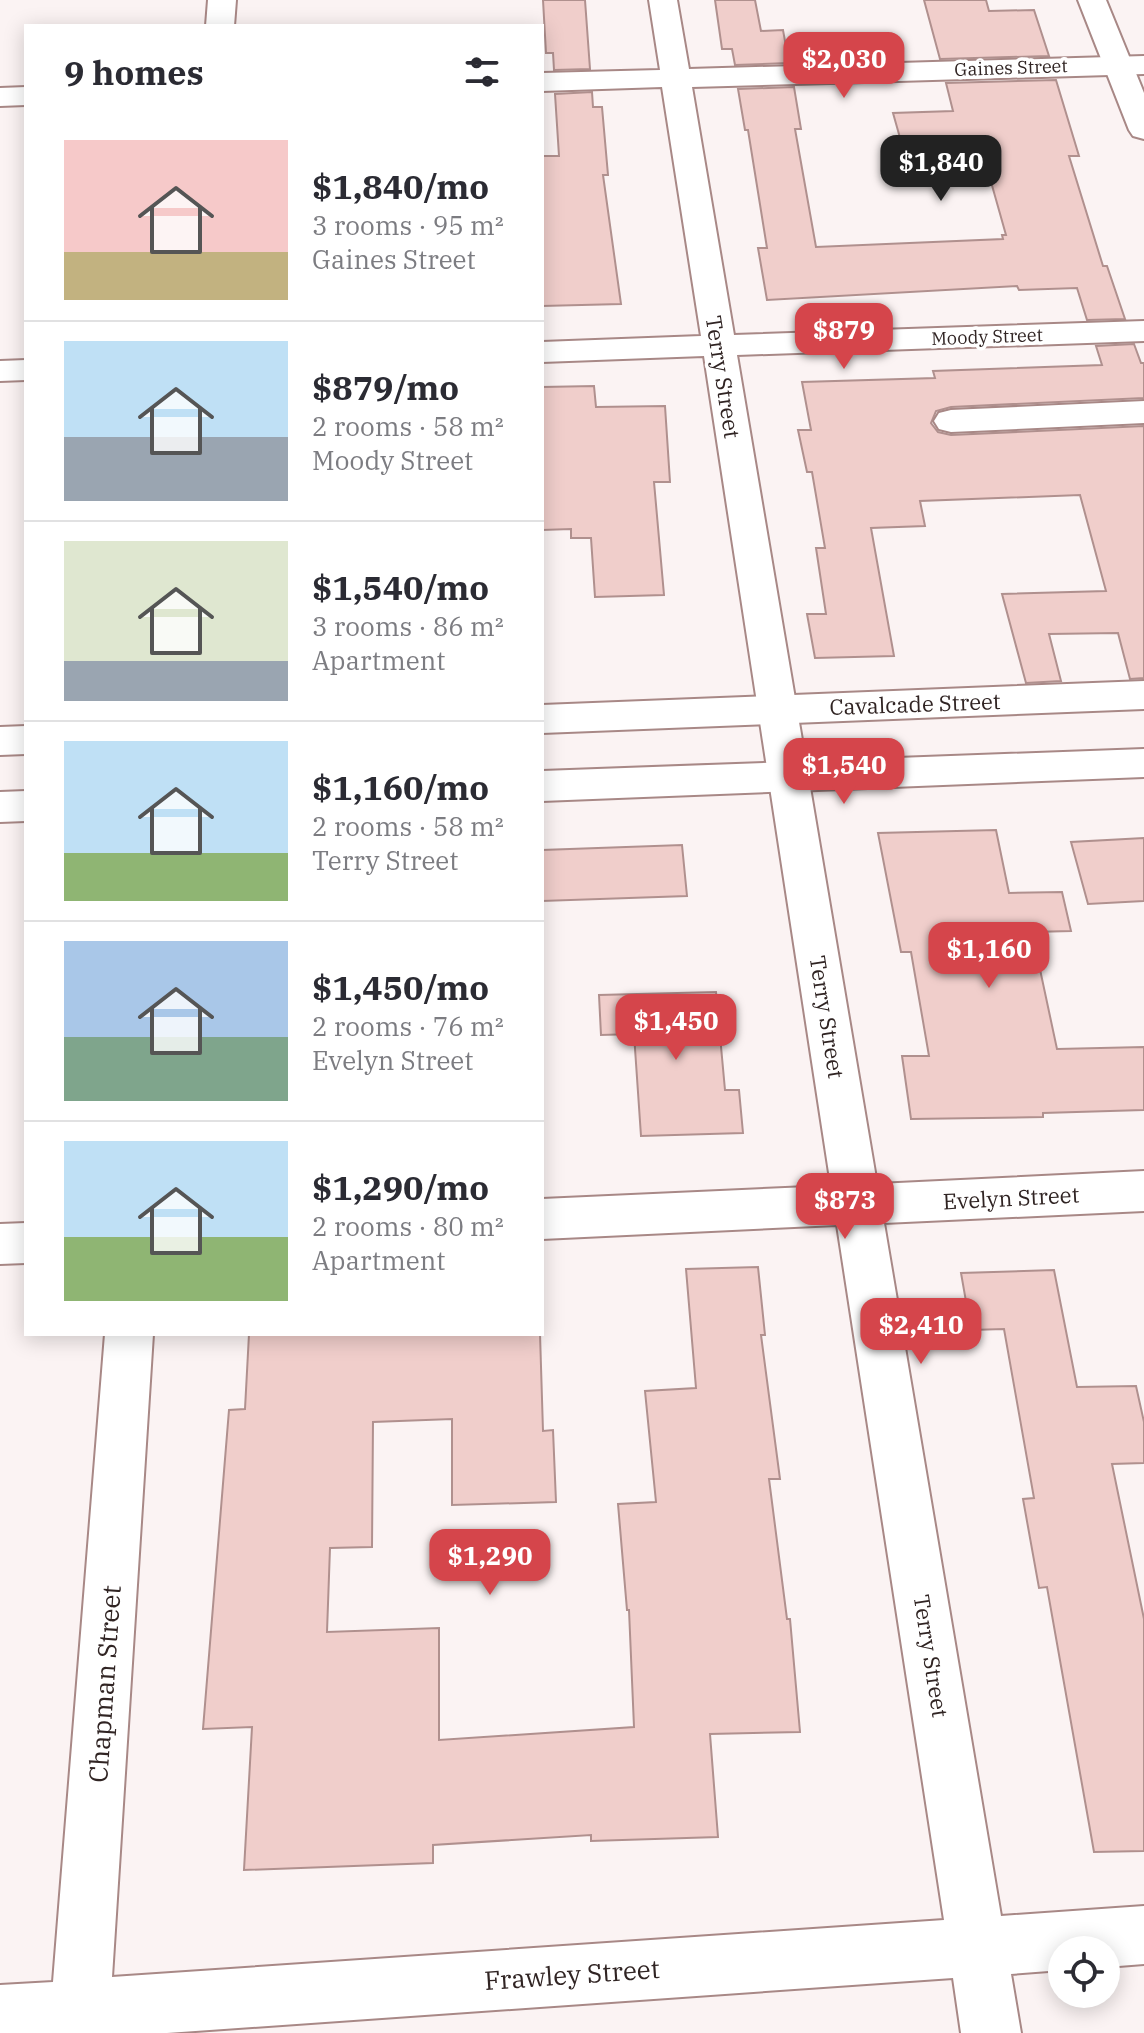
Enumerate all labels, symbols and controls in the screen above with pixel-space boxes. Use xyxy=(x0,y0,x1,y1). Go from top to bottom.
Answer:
pin: $2,030 xyxy=(779,32,909,100)
text: $2,030 xyxy=(801,41,887,75)
text: 9 homes xyxy=(64,50,204,94)
icon: filters xyxy=(460,50,504,94)
street label: Gaines Street xyxy=(954,54,1068,81)
pin: $1,840 xyxy=(876,135,1006,203)
text: $1,840 xyxy=(898,144,984,178)
text: $1,840/mo xyxy=(312,164,489,208)
icon: home xyxy=(128,172,224,268)
text: 3 rooms · 95 m² xyxy=(312,208,504,242)
text: Gaines Street xyxy=(312,242,476,276)
pin: $879 xyxy=(797,303,891,371)
text: $879 xyxy=(813,312,875,346)
street label: Terry Street xyxy=(699,313,748,441)
street label: Moody Street xyxy=(931,323,1043,350)
text: $879/mo xyxy=(312,365,459,409)
icon: home xyxy=(128,373,224,469)
text: 2 rooms · 58 m² xyxy=(312,409,504,443)
text: Moody Street xyxy=(312,443,473,477)
text: $1,540/mo xyxy=(312,565,489,609)
icon: home xyxy=(128,573,224,669)
text: 3 rooms · 86 m² xyxy=(312,609,504,643)
text: Apartment xyxy=(312,643,445,677)
street label: Cavalcade Street xyxy=(829,686,1001,721)
pin: $1,540 xyxy=(779,738,909,806)
text: $1,540 xyxy=(801,747,887,781)
text: $1,160/mo xyxy=(312,765,489,809)
icon: home xyxy=(128,773,224,869)
text: 2 rooms · 58 m² xyxy=(312,809,504,843)
text: Terry Street xyxy=(312,843,458,877)
pin: $1,160 xyxy=(924,922,1054,990)
text: $1,160 xyxy=(946,931,1032,965)
street label: Terry Street xyxy=(803,953,852,1081)
text: $1,450/mo xyxy=(312,965,489,1009)
icon: home xyxy=(128,973,224,1069)
pin: $1,450 xyxy=(611,994,741,1062)
text: $1,450 xyxy=(633,1003,719,1037)
text: 2 rooms · 76 m² xyxy=(312,1009,504,1043)
text: Evelyn Street xyxy=(312,1043,473,1077)
text: $1,290/mo xyxy=(312,1165,489,1209)
icon: home xyxy=(128,1173,224,1269)
pin: $873 xyxy=(798,1173,892,1241)
street label: Evelyn Street xyxy=(942,1179,1080,1216)
text: $873 xyxy=(814,1182,876,1216)
text: 2 rooms · 80 m² xyxy=(312,1209,504,1243)
text: Apartment xyxy=(312,1243,445,1277)
pin: $2,410 xyxy=(856,1298,986,1366)
text: $2,410 xyxy=(878,1307,964,1341)
pin: $1,290 xyxy=(425,1529,555,1597)
text: $1,290 xyxy=(447,1538,533,1572)
street label: Chapman Street xyxy=(80,1584,128,1784)
street label: Terry Street xyxy=(907,1592,956,1720)
map controls xyxy=(1048,1936,1120,2008)
button: locate xyxy=(1048,1936,1120,2008)
street label: Frawley Street xyxy=(483,1951,661,1997)

